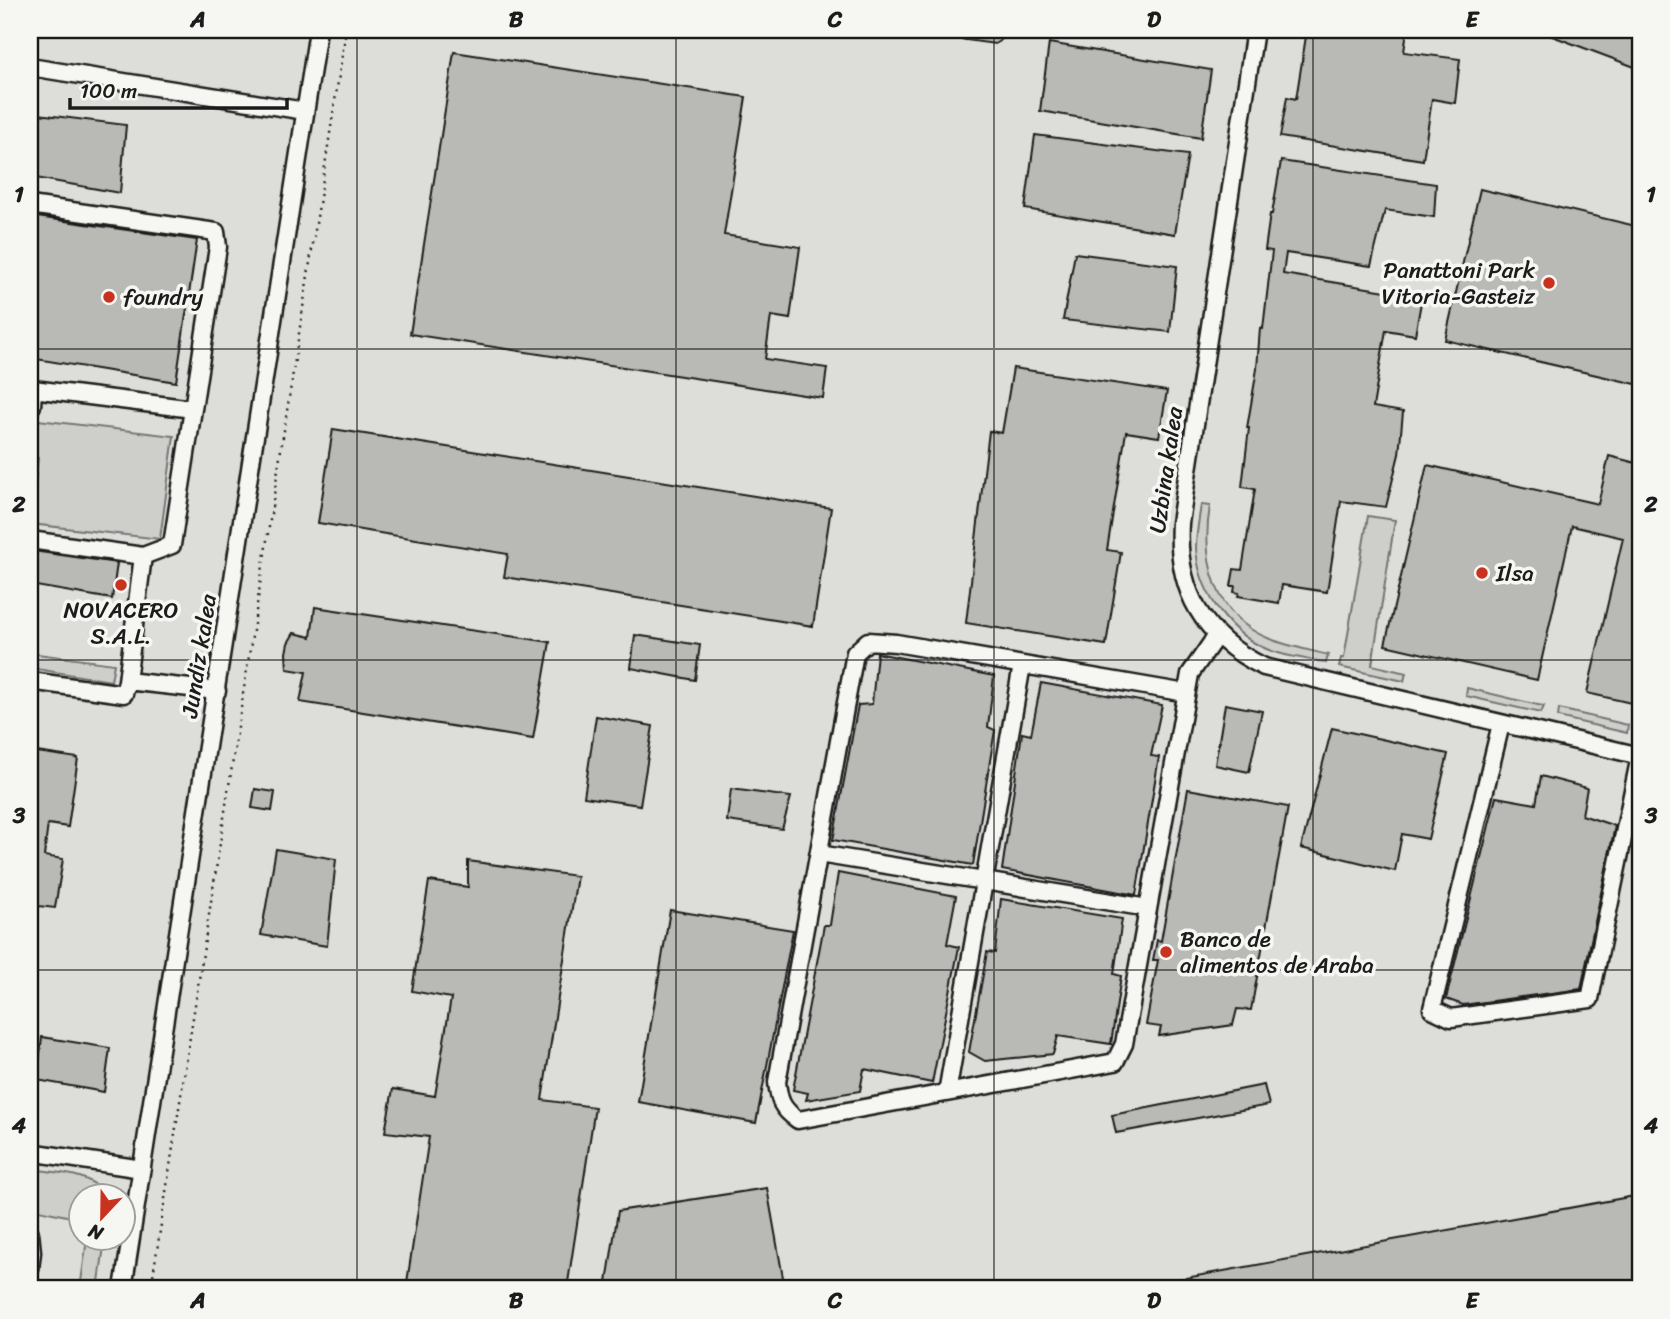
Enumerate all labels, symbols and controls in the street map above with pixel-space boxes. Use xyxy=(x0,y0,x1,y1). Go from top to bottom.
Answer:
text: A xyxy=(189,0,206,40)
text: B xyxy=(509,0,524,40)
text: C xyxy=(827,0,843,40)
text: D xyxy=(1147,0,1162,40)
text: E xyxy=(1466,0,1481,40)
scale bar xyxy=(70,66,287,110)
text: 100 m xyxy=(80,72,137,110)
text: 1 xyxy=(14,174,24,215)
text: 1 xyxy=(1646,174,1656,215)
place label: Panattoni Park Vitoria-Gasteiz xyxy=(1382,250,1536,317)
marker: Panattoni Park Vitoria-Gasteiz xyxy=(1541,275,1557,291)
place label: foundry xyxy=(123,277,203,318)
marker: foundry xyxy=(101,289,117,305)
street label: Uzbina kalea xyxy=(1137,404,1195,536)
text: 2 xyxy=(11,484,26,525)
text: 2 xyxy=(1643,484,1658,525)
place label: Ilsa xyxy=(1495,553,1534,594)
marker: Ilsa xyxy=(1474,565,1490,581)
marker: NOVACERO S.A.L. xyxy=(113,577,129,593)
place label: NOVACERO S.A.L. xyxy=(64,590,179,657)
street label: Jundiz kalea xyxy=(169,591,229,722)
text: 3 xyxy=(12,795,26,836)
text: 3 xyxy=(1644,795,1658,836)
place label: Banco de alimentos de Araba xyxy=(1180,919,1374,986)
marker: Banco de alimentos de Araba xyxy=(1158,944,1174,960)
text: 4 xyxy=(11,1105,27,1146)
text: 4 xyxy=(1643,1105,1659,1146)
north arrow xyxy=(66,1182,136,1252)
text: N xyxy=(83,1214,109,1250)
text: A xyxy=(189,1280,206,1319)
text: B xyxy=(509,1280,524,1319)
text: C xyxy=(827,1280,843,1319)
text: D xyxy=(1147,1280,1162,1319)
text: E xyxy=(1466,1280,1481,1319)

